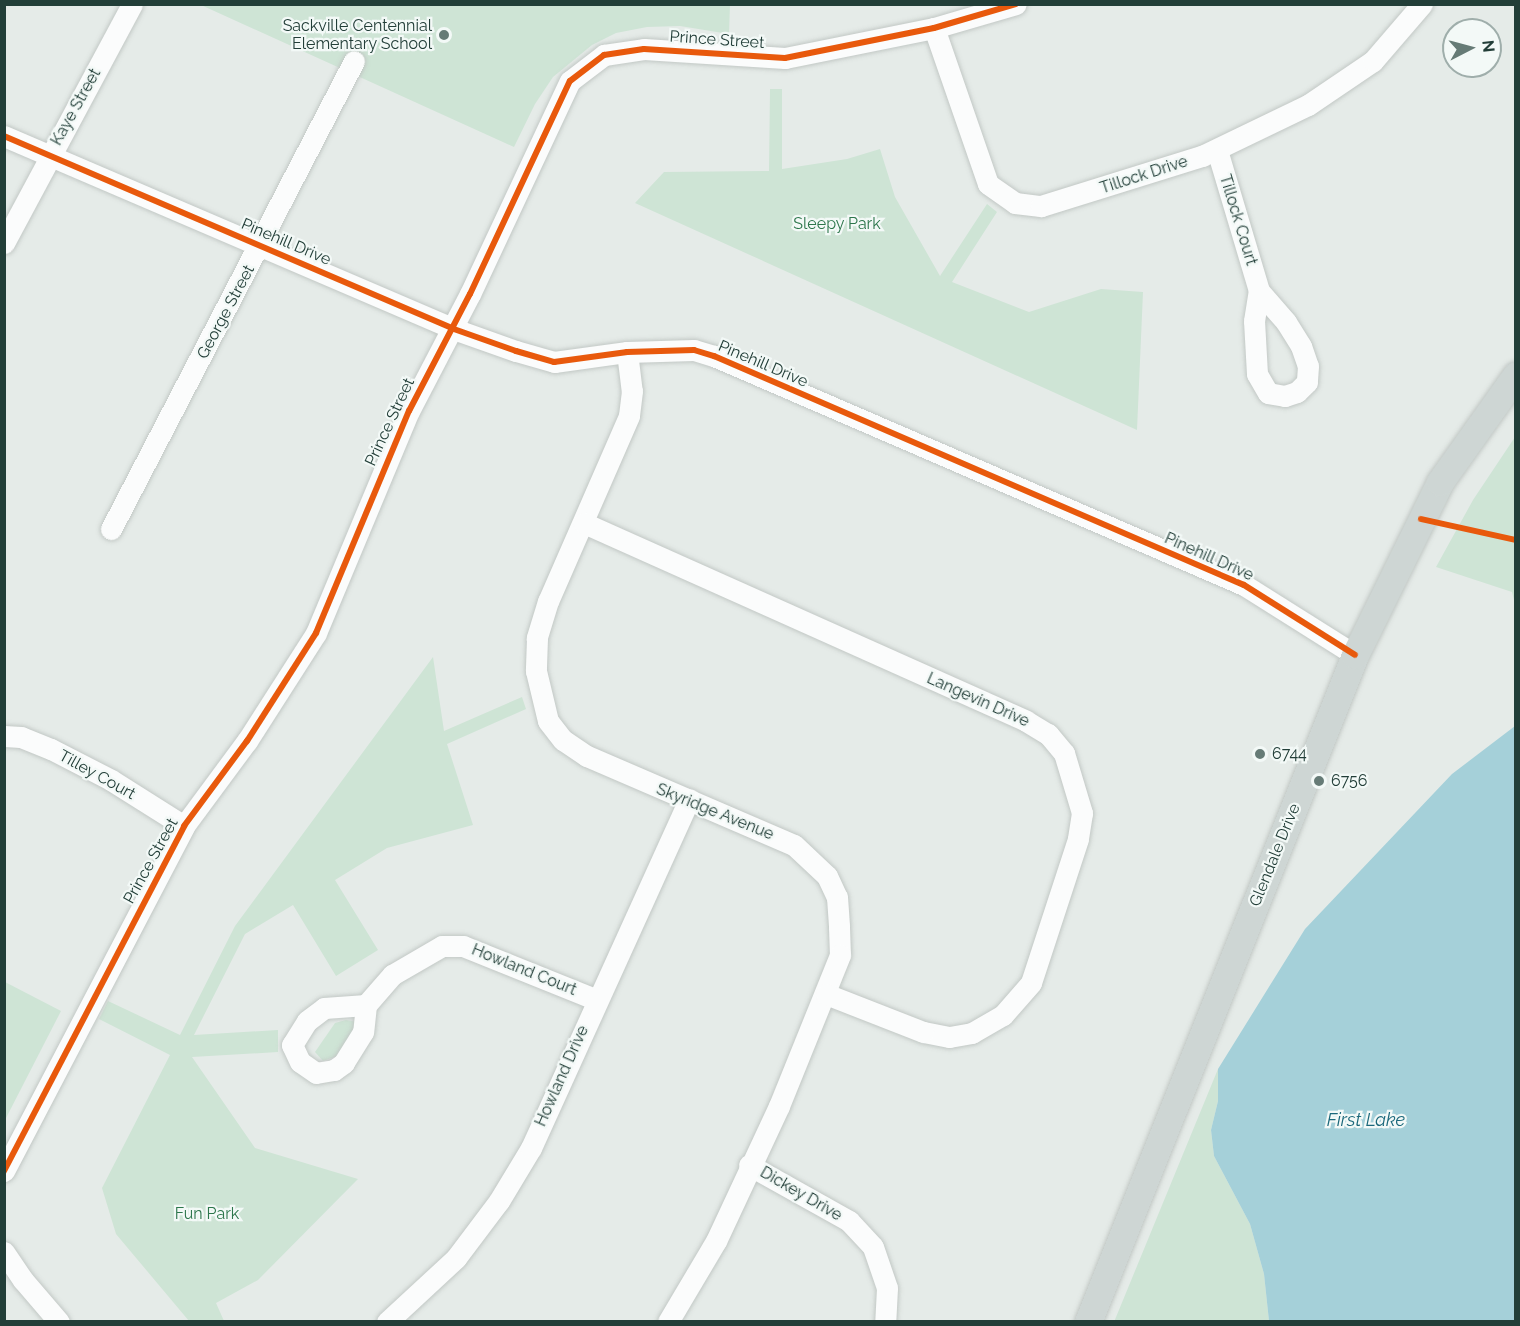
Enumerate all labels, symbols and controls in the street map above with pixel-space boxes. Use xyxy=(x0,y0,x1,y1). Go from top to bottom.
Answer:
place label: Sackville Centennial Elementary School xyxy=(283,16,432,54)
north arrow xyxy=(1442,18,1502,78)
street label: Prince Street xyxy=(669,27,765,53)
marker: Sackville Centennial Elementary School xyxy=(437,28,451,42)
text: N xyxy=(1478,39,1498,53)
street label: Kaye Street xyxy=(47,65,105,149)
street label: Tillock Drive xyxy=(1098,152,1190,198)
street label: Tillock Court xyxy=(1215,172,1261,268)
street label: Pinehill Drive xyxy=(238,214,334,270)
park label: Sleepy Park xyxy=(793,214,881,234)
street label: George Street xyxy=(193,262,259,362)
street label: Pinehill Drive xyxy=(715,336,811,392)
street label: Prince Street xyxy=(361,375,419,469)
street label: Pinehill Drive xyxy=(1161,529,1257,585)
street label: Langevin Drive xyxy=(924,669,1032,731)
place label: 6744 xyxy=(1272,744,1307,764)
street label: Tilley Court xyxy=(55,746,139,804)
marker: 6744 xyxy=(1253,747,1267,761)
place label: 6756 xyxy=(1331,771,1367,791)
marker: 6756 xyxy=(1312,774,1326,788)
street label: Skyridge Avenue xyxy=(653,780,777,844)
street label: Glendale Drive xyxy=(1246,801,1304,909)
street label: Prince Street xyxy=(120,815,182,907)
street label: Howland Court xyxy=(469,940,579,1000)
street label: Howland Drive xyxy=(531,1023,593,1129)
water label: First Lake xyxy=(1327,1109,1405,1131)
street label: Dickey Drive xyxy=(756,1163,846,1225)
park label: Fun Park xyxy=(175,1204,239,1224)

